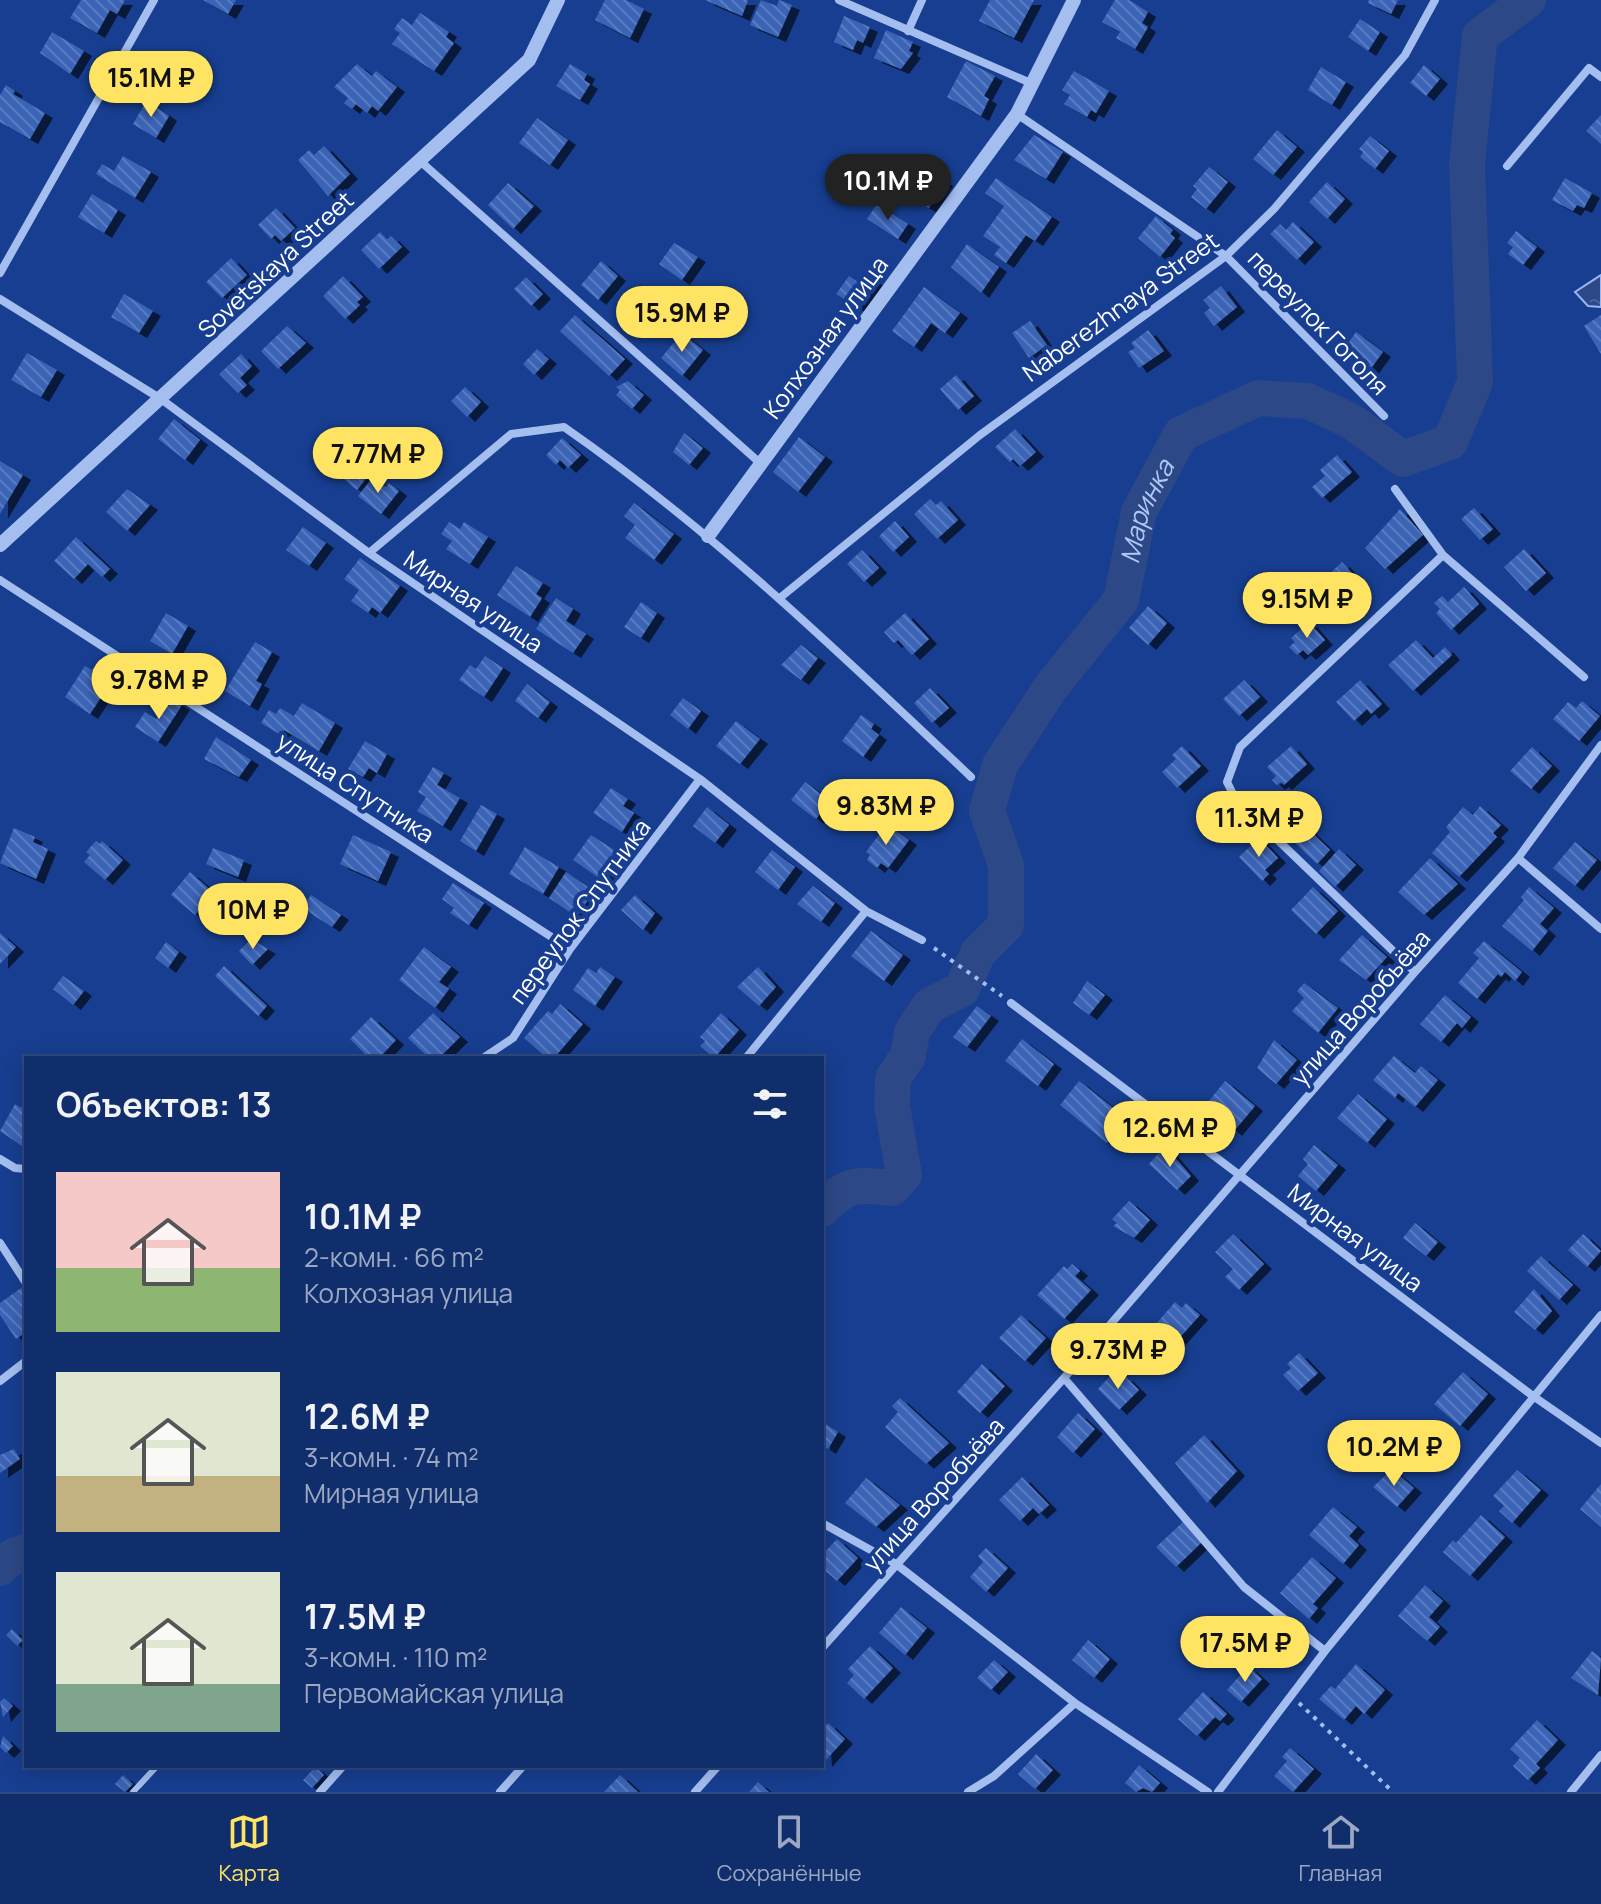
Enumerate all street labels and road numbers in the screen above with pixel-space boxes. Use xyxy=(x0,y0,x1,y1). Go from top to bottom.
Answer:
street label: Sovetskaya Street xyxy=(190,183,360,345)
street label: Naberezhnaya Street xyxy=(1015,224,1225,388)
street label: переулок Гоголя xyxy=(1241,242,1397,402)
street label: Колхозная улица xyxy=(755,249,895,425)
street label: Мирная улица xyxy=(398,542,550,660)
street label: улица Спутника xyxy=(271,724,441,850)
street label: переулок Спутника xyxy=(501,812,657,1010)
street label: улица Воробьёва xyxy=(1283,922,1437,1092)
street label: Мирная улица xyxy=(1282,1175,1430,1299)
street label: улица Воробьёва xyxy=(855,1410,1011,1578)

